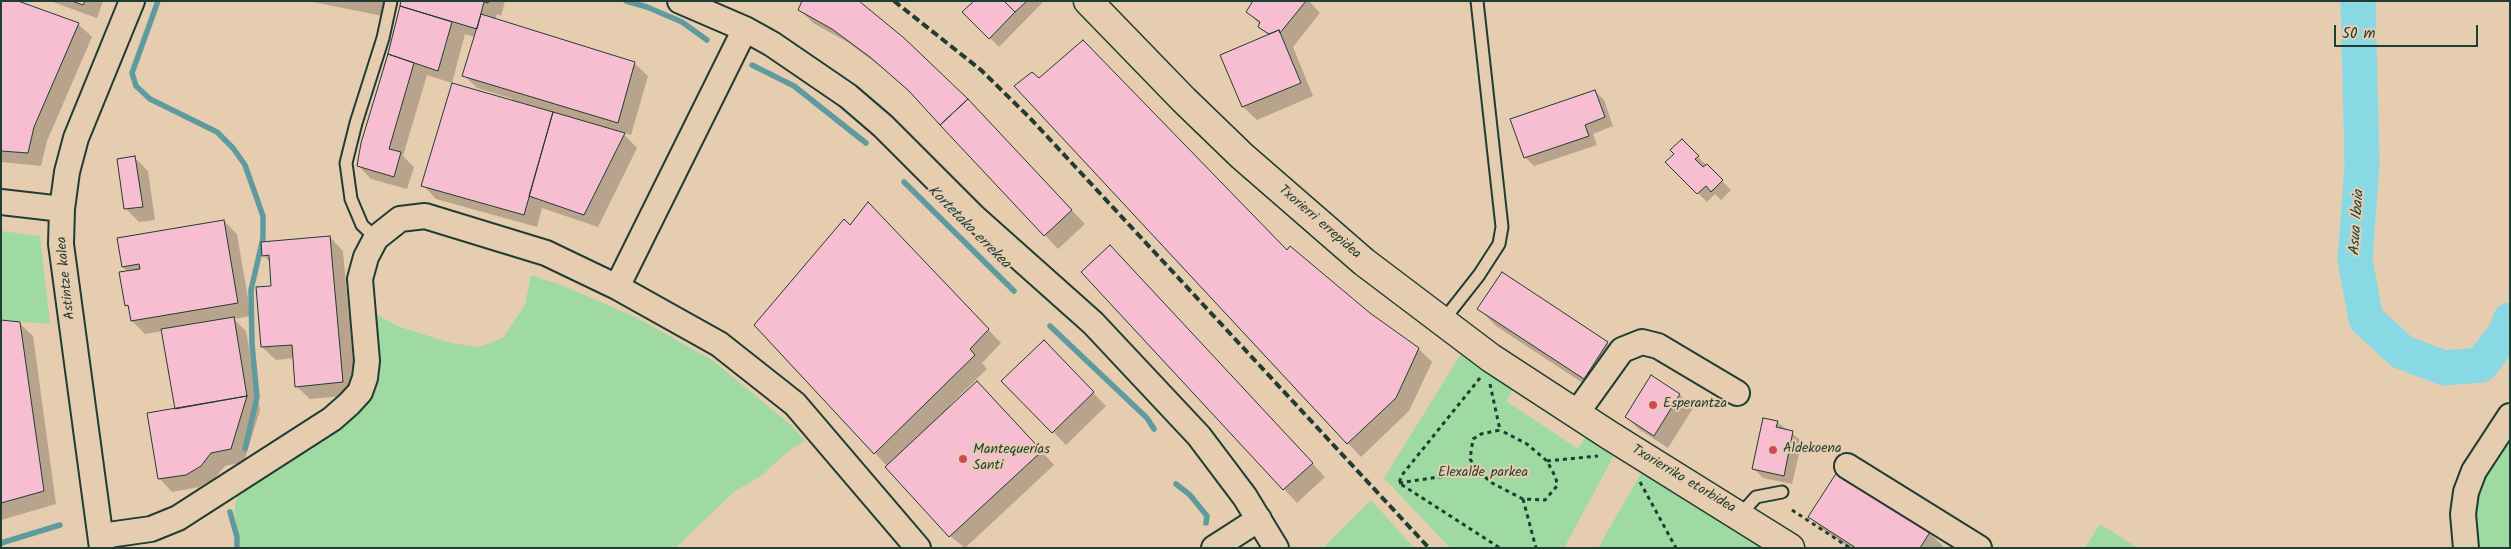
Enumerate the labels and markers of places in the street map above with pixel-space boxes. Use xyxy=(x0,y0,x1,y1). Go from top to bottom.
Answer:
place label: Esperantza xyxy=(1663,397,1727,413)
marker: Esperantza xyxy=(1647,399,1659,411)
place label: Aldekoena xyxy=(1783,442,1841,458)
place label: Mantequerías Santi xyxy=(973,443,1050,476)
marker: Aldekoena xyxy=(1767,444,1779,456)
marker: Mantequerías Santi xyxy=(957,453,969,465)

